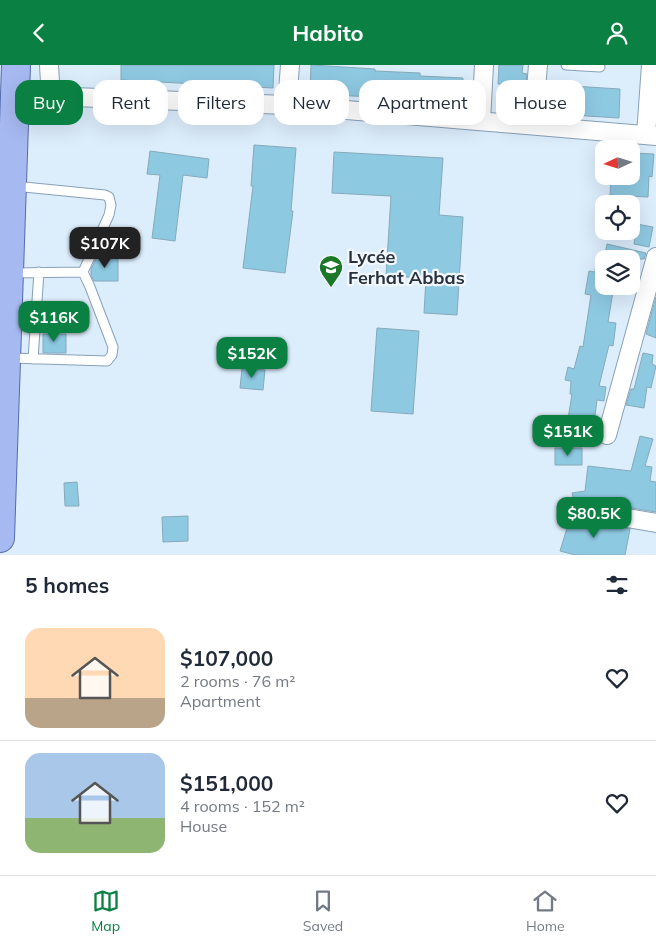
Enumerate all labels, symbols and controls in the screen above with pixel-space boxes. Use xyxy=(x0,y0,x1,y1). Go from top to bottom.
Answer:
icon: back xyxy=(25,19,53,47)
text: Habito xyxy=(292,19,364,47)
icon: person xyxy=(603,19,631,47)
chip: Buy xyxy=(15,80,83,125)
chip: Rent xyxy=(93,80,168,125)
chip: Filters xyxy=(178,80,264,125)
chip: New xyxy=(274,80,349,125)
chip: Apartment xyxy=(359,80,486,125)
chip: House xyxy=(496,80,585,125)
north arrow xyxy=(595,140,640,185)
map controls xyxy=(595,140,640,295)
button: locate xyxy=(595,195,640,240)
pin: $107K xyxy=(70,227,140,269)
text: $107K xyxy=(80,233,130,253)
place label: Lycée Ferhat Abbas xyxy=(348,245,465,289)
button: layers xyxy=(595,250,640,295)
school or university icon: Lycée Ferhat Abbas xyxy=(318,254,344,288)
pin: $116K xyxy=(19,301,89,343)
text: $116K xyxy=(29,307,79,327)
pin: $152K xyxy=(217,337,287,379)
text: $152K xyxy=(227,343,277,363)
pin: $151K xyxy=(533,415,603,457)
text: $151K xyxy=(543,421,593,441)
pin: $80.5K xyxy=(553,497,635,539)
text: $80.5K xyxy=(567,503,621,523)
icon: filters xyxy=(603,571,631,599)
text: 5 homes xyxy=(25,572,109,598)
text: $107,000 xyxy=(180,645,273,671)
icon: home xyxy=(65,648,125,708)
icon: heart xyxy=(603,664,631,692)
text: 2 rooms · 76 m² xyxy=(180,671,295,691)
text: Apartment xyxy=(180,691,261,711)
text: $151,000 xyxy=(180,770,273,796)
icon: home xyxy=(65,773,125,833)
icon: heart xyxy=(603,789,631,817)
text: 4 rooms · 152 m² xyxy=(180,796,305,816)
text: House xyxy=(180,816,227,836)
tab: Map xyxy=(91,887,120,935)
tab: Saved xyxy=(303,887,343,935)
tab: Home xyxy=(526,887,565,935)

